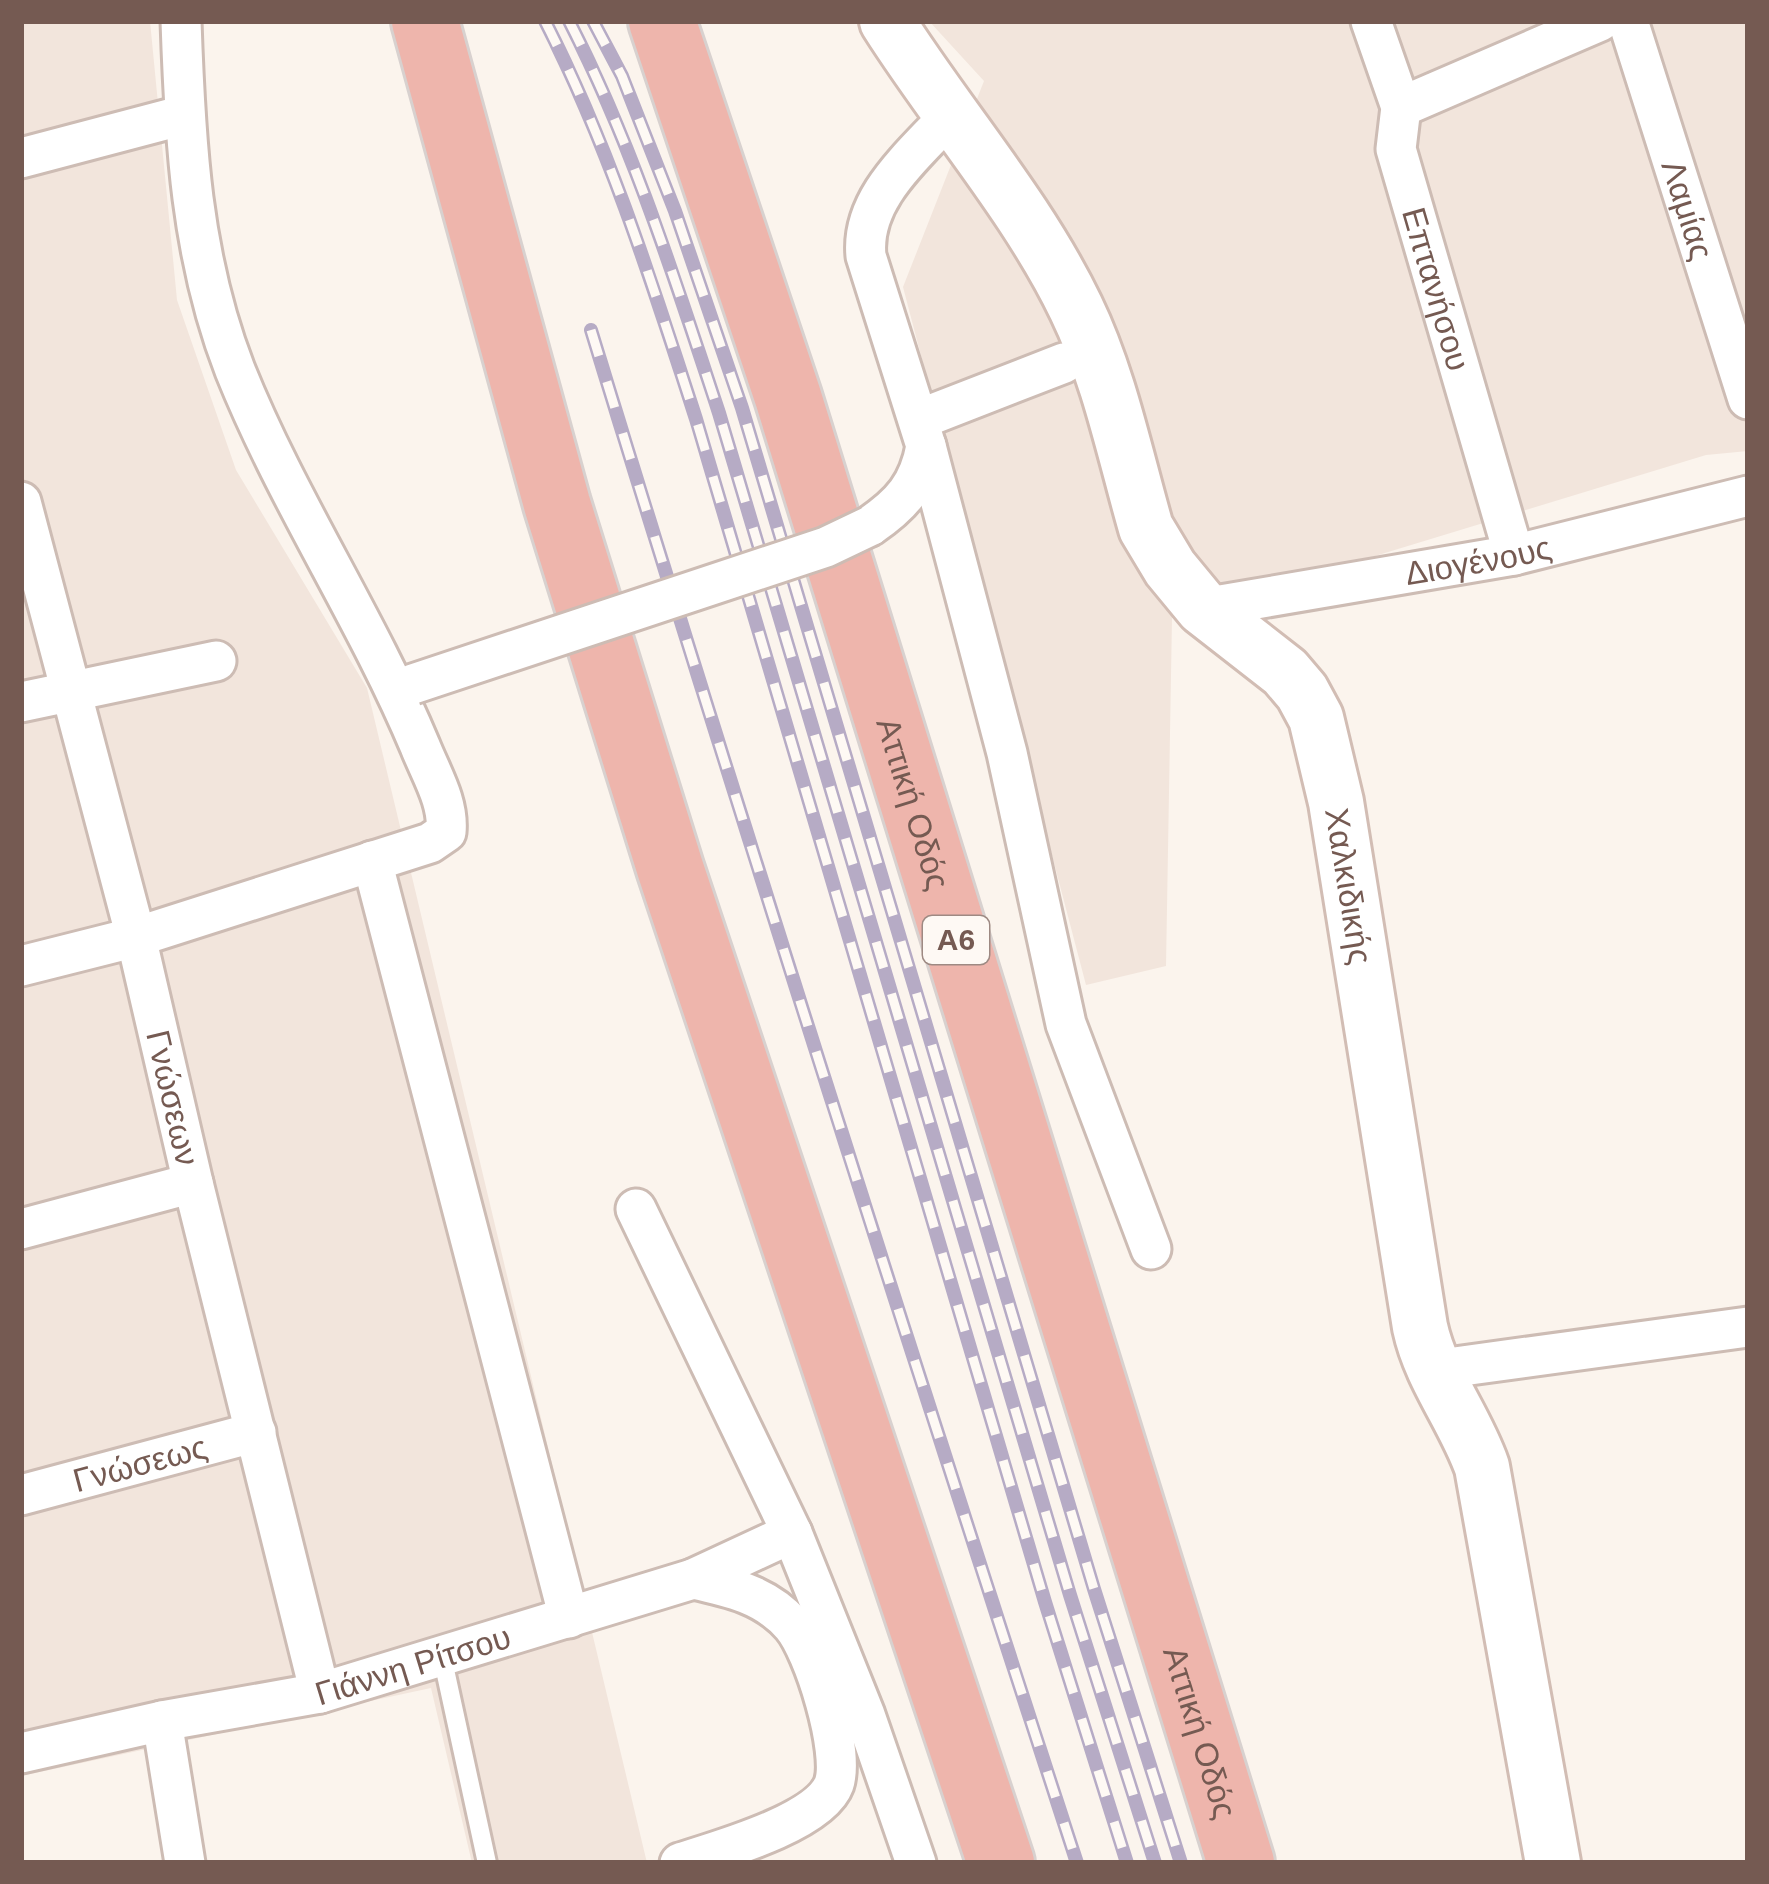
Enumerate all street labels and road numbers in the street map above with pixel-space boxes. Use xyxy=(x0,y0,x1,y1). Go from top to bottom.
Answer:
street label: Λαμίας xyxy=(1654,155,1721,264)
street label: Επτανήσου xyxy=(1395,203,1477,375)
street label: Διογένους xyxy=(1402,528,1555,592)
street label: Αττική Οδός xyxy=(869,713,957,894)
street label: Χαλκιδικής xyxy=(1318,805,1380,967)
road number: Α6 xyxy=(923,916,989,964)
street label: Γνώσεων xyxy=(139,1027,206,1169)
street label: Γνώσεως xyxy=(69,1428,211,1499)
street label: Γιάννη Ρίτσου xyxy=(311,1618,515,1712)
street label: Αττική Οδός xyxy=(1156,1642,1244,1823)

